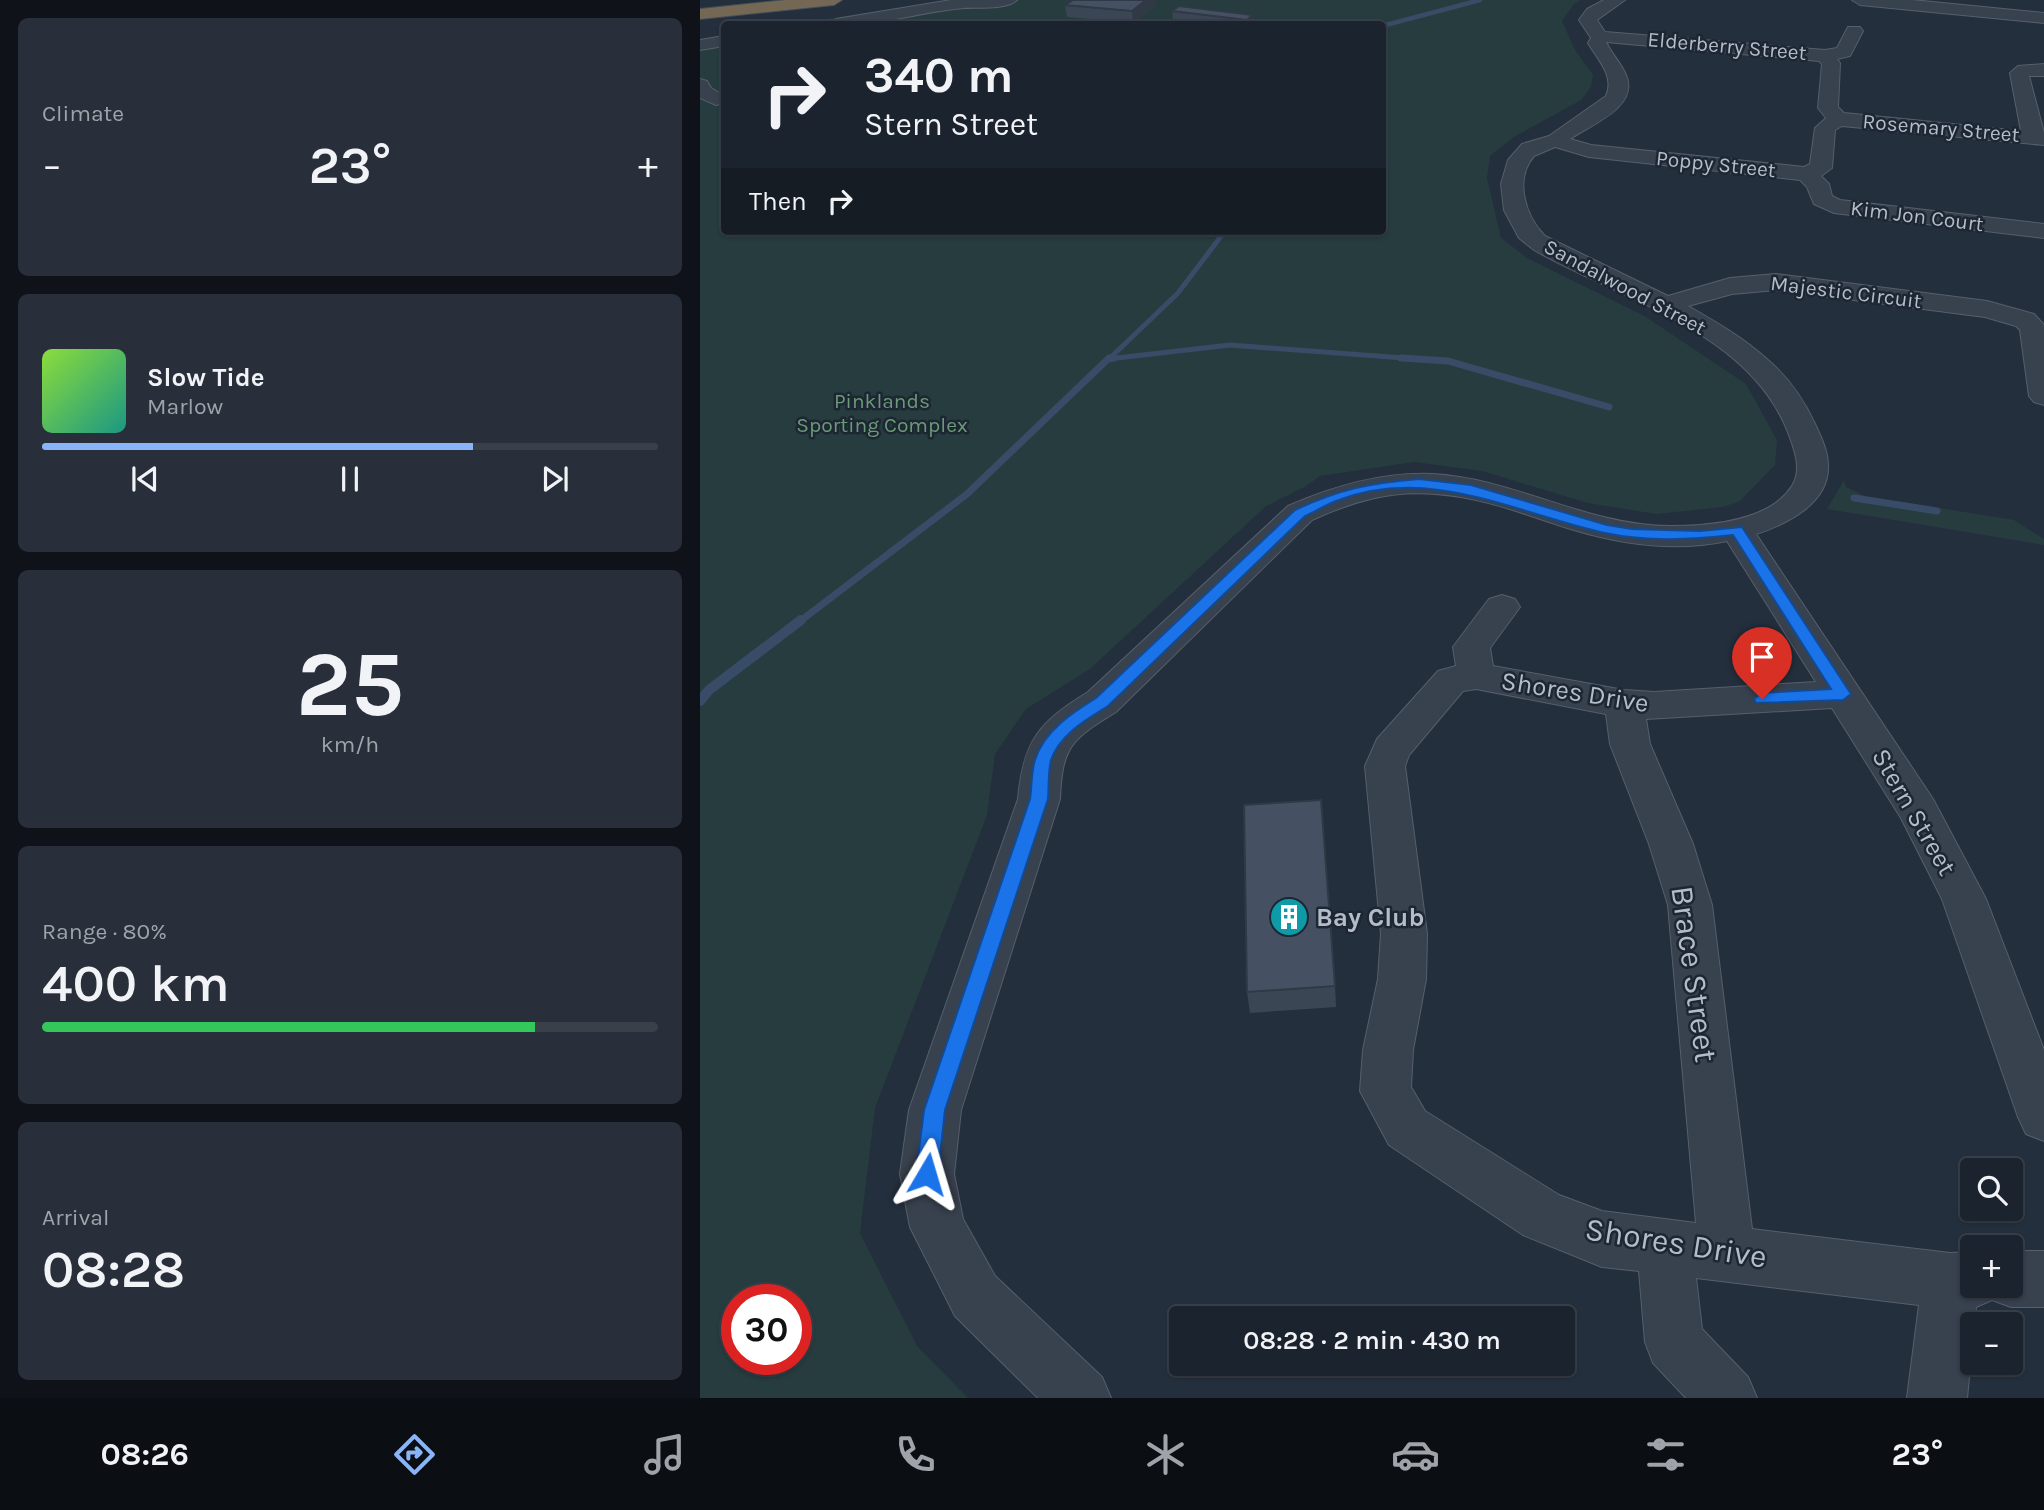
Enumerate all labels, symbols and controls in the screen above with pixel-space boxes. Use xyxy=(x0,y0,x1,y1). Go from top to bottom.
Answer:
street label: Elderberry Street xyxy=(1647,27,1807,65)
text: 340 m xyxy=(864,47,1014,104)
icon: right xyxy=(749,49,840,140)
text: Climate xyxy=(42,100,124,127)
text: Stern Street xyxy=(864,106,1038,143)
street label: Rosemary Street xyxy=(1862,109,2021,147)
text: 23° xyxy=(309,135,391,196)
text: − xyxy=(42,143,62,188)
text: + xyxy=(638,143,658,188)
street label: Poppy Street xyxy=(1655,146,1777,182)
icon: right xyxy=(821,182,859,220)
text: Then xyxy=(749,186,807,217)
street label: Kim Jon Court xyxy=(1849,196,1985,236)
street label: Sandalwood Street xyxy=(1540,234,1710,340)
street label: Majestic Circuit xyxy=(1769,271,1923,313)
text: Slow Tide xyxy=(147,362,265,393)
park label: Pinklands Sporting Complex xyxy=(796,389,968,437)
text: Marlow xyxy=(147,393,223,420)
icon: previous xyxy=(126,460,164,498)
icon: pause xyxy=(331,460,369,498)
icon: next xyxy=(536,460,574,498)
pin xyxy=(1732,627,1792,699)
text: 25 xyxy=(296,632,404,738)
icon: arrive xyxy=(1743,638,1781,676)
street label: Shores Drive xyxy=(1499,665,1651,719)
text: km/h xyxy=(321,731,379,758)
street label: Stern Street xyxy=(1865,743,1963,881)
street label: Brace Street xyxy=(1663,884,1725,1064)
building icon: Bay Club xyxy=(1268,896,1310,938)
place label: Bay Club xyxy=(1316,902,1424,933)
text: Range · 80% xyxy=(42,918,167,945)
text: 400 km xyxy=(42,953,230,1014)
position arrow xyxy=(890,1137,964,1211)
map controls xyxy=(1960,1158,2023,1375)
button: search xyxy=(1960,1158,2023,1221)
text: Arrival xyxy=(42,1204,109,1231)
street label: Shores Drive xyxy=(1583,1210,1769,1276)
button: + xyxy=(1960,1235,2023,1298)
text: 08:28 xyxy=(42,1239,185,1300)
speed limit sign: 30 xyxy=(721,1284,812,1375)
button: − xyxy=(1960,1312,2023,1375)
text: 08:28 · 2 min · 430 m xyxy=(1243,1325,1501,1356)
icon: directions xyxy=(390,1430,439,1479)
icon: music xyxy=(640,1430,689,1479)
icon: phone xyxy=(891,1430,940,1479)
icon: climate xyxy=(1141,1430,1190,1479)
icon: car xyxy=(1391,1430,1440,1479)
icon: filters xyxy=(1641,1430,1690,1479)
text: 08:26 xyxy=(101,1436,189,1473)
text: 23° xyxy=(1892,1436,1943,1473)

